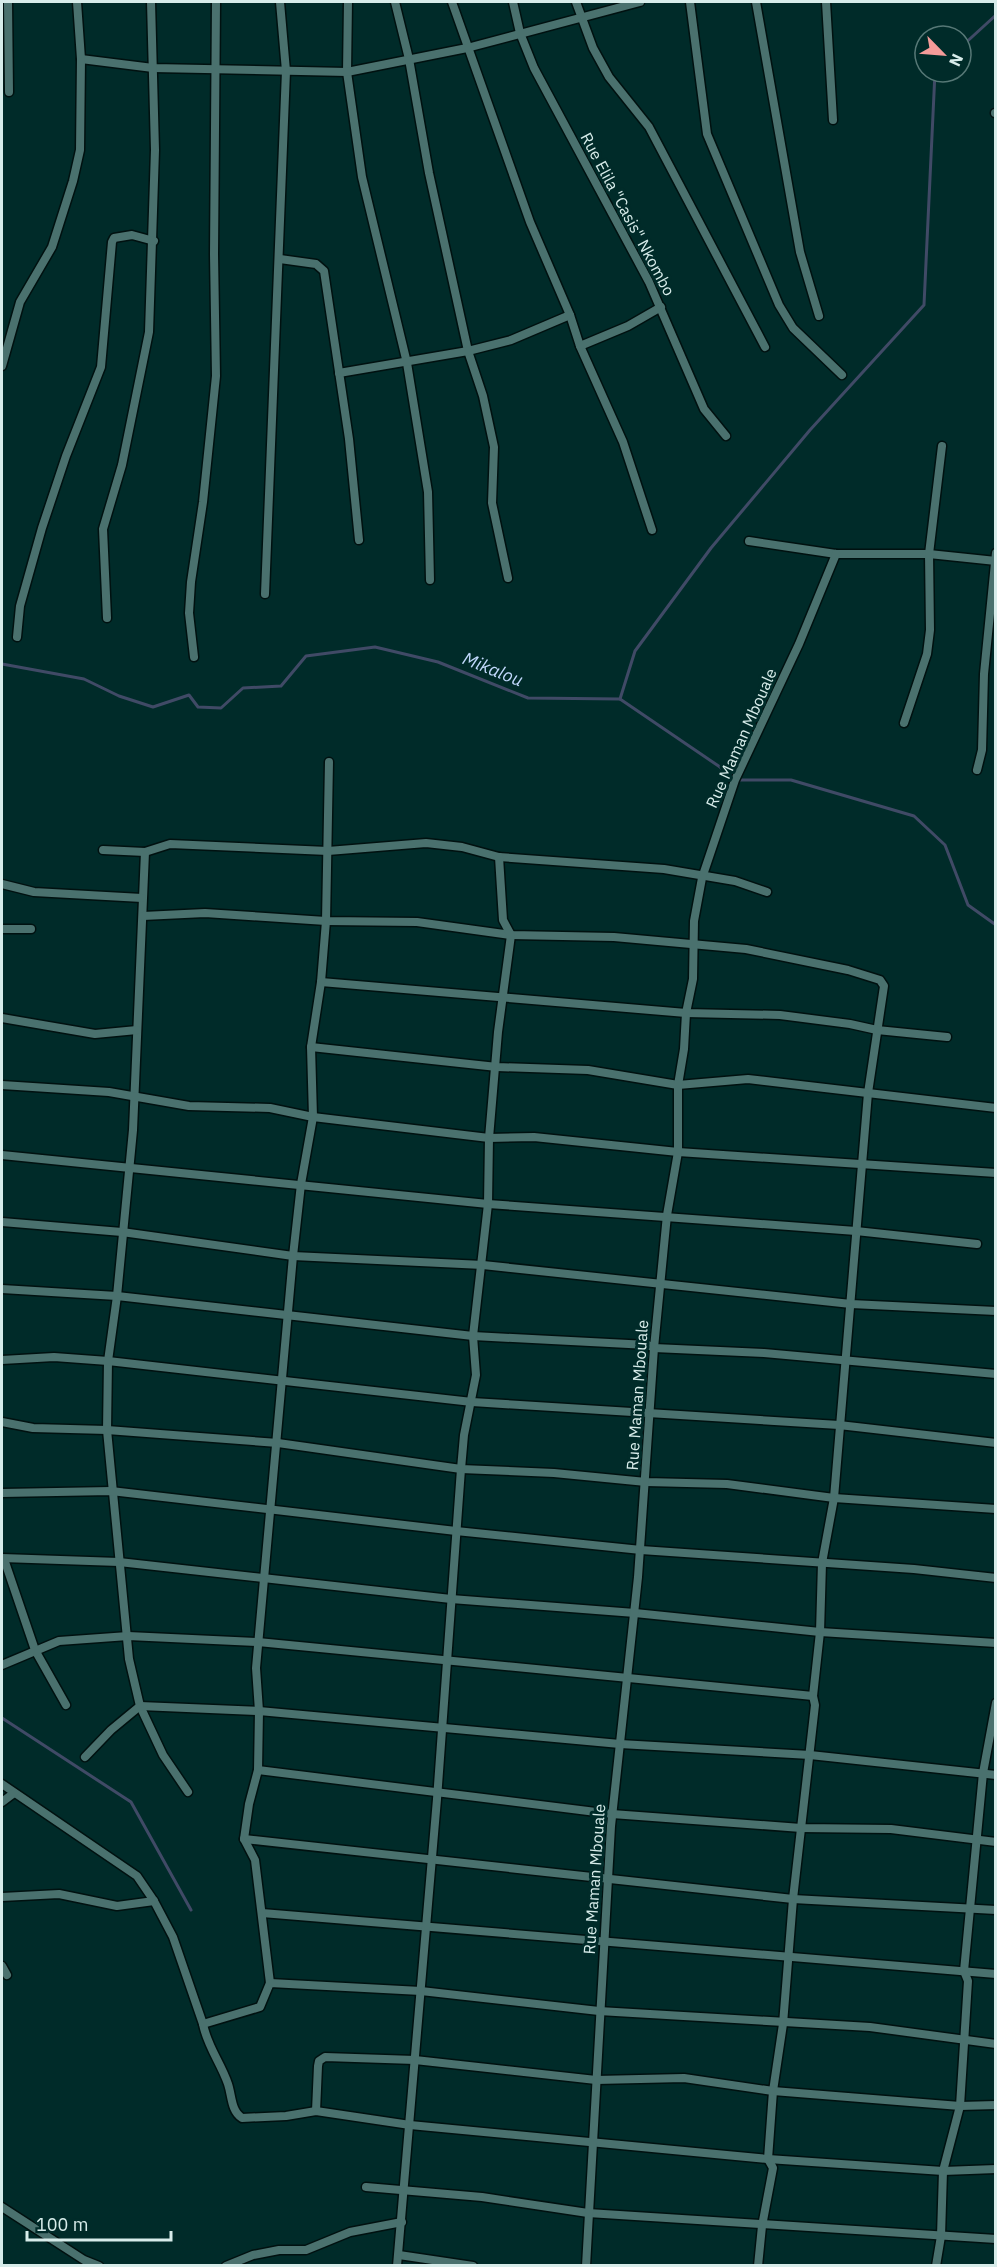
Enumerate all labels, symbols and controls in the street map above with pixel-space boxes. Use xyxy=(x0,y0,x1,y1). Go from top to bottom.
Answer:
north arrow xyxy=(913,24,973,84)
text: N xyxy=(945,51,968,70)
street label: Rue Elila "Casis" Nkombo xyxy=(576,129,680,299)
water label: Mikalou xyxy=(459,647,527,691)
street label: Rue Maman Mbouale xyxy=(701,665,781,811)
street label: Rue Maman Mbouale xyxy=(622,1319,652,1471)
street label: Rue Maman Mbouale xyxy=(579,1803,609,1955)
scale bar xyxy=(27,2204,171,2242)
text: 100 m xyxy=(36,2213,88,2236)

